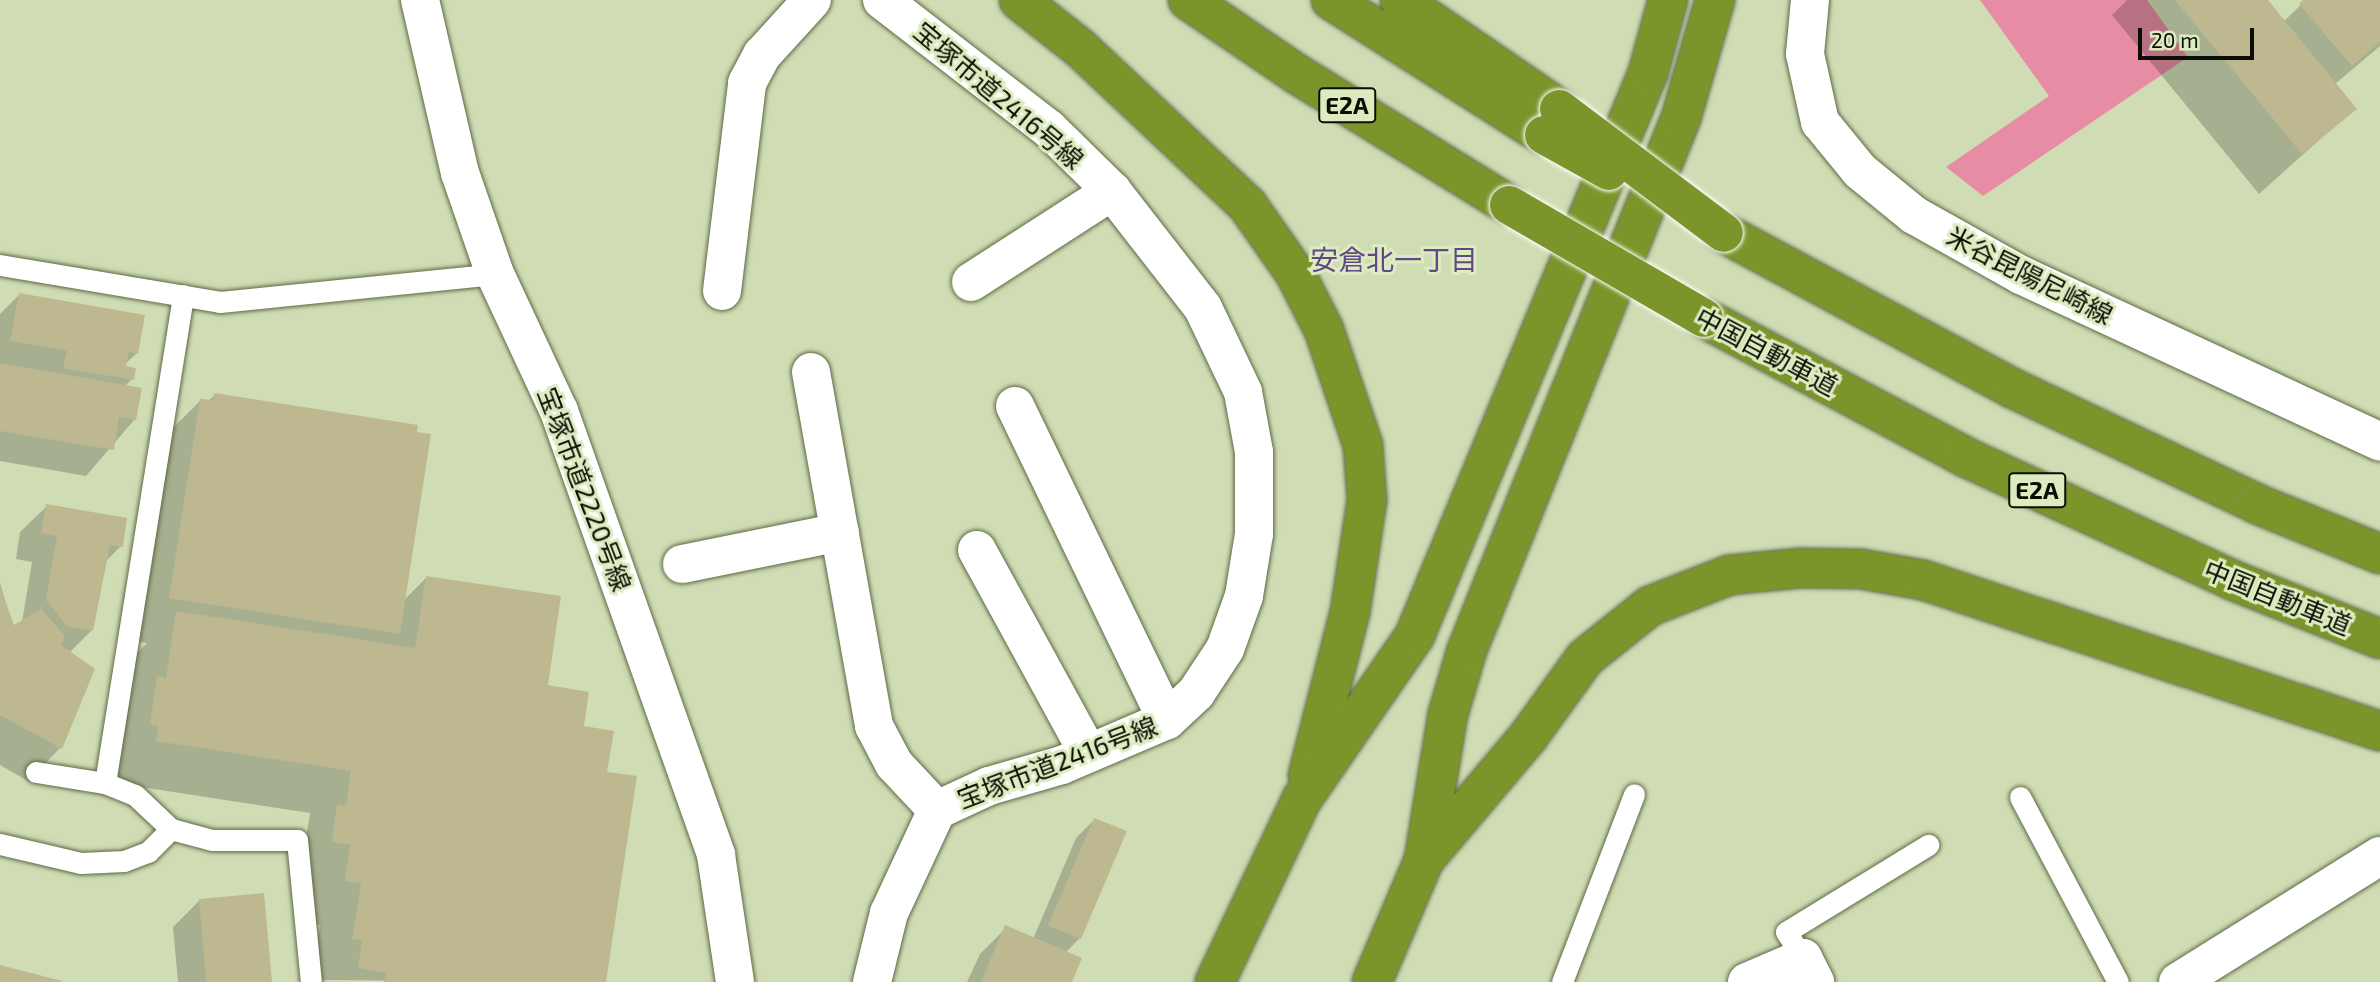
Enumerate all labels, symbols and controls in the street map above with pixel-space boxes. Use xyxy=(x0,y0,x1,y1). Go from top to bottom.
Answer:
scale bar xyxy=(2142,14,2258,58)
street label: 宝塚市道2416号線 xyxy=(908,15,1090,175)
text: 20 m xyxy=(2151,27,2199,52)
road number: E2A xyxy=(1317,84,1377,125)
street label: 米谷昆陽尼崎線 xyxy=(1942,220,2118,330)
district label: 安倉北一丁目 xyxy=(1310,242,1478,276)
street label: 中国自動車道 xyxy=(1691,301,1843,401)
street label: 宝塚市道2220号線 xyxy=(532,383,638,595)
road number: E2A xyxy=(2007,470,2067,510)
street label: 中国自動車道 xyxy=(2200,553,2356,641)
street label: 宝塚市道2416号線 xyxy=(953,709,1161,815)

